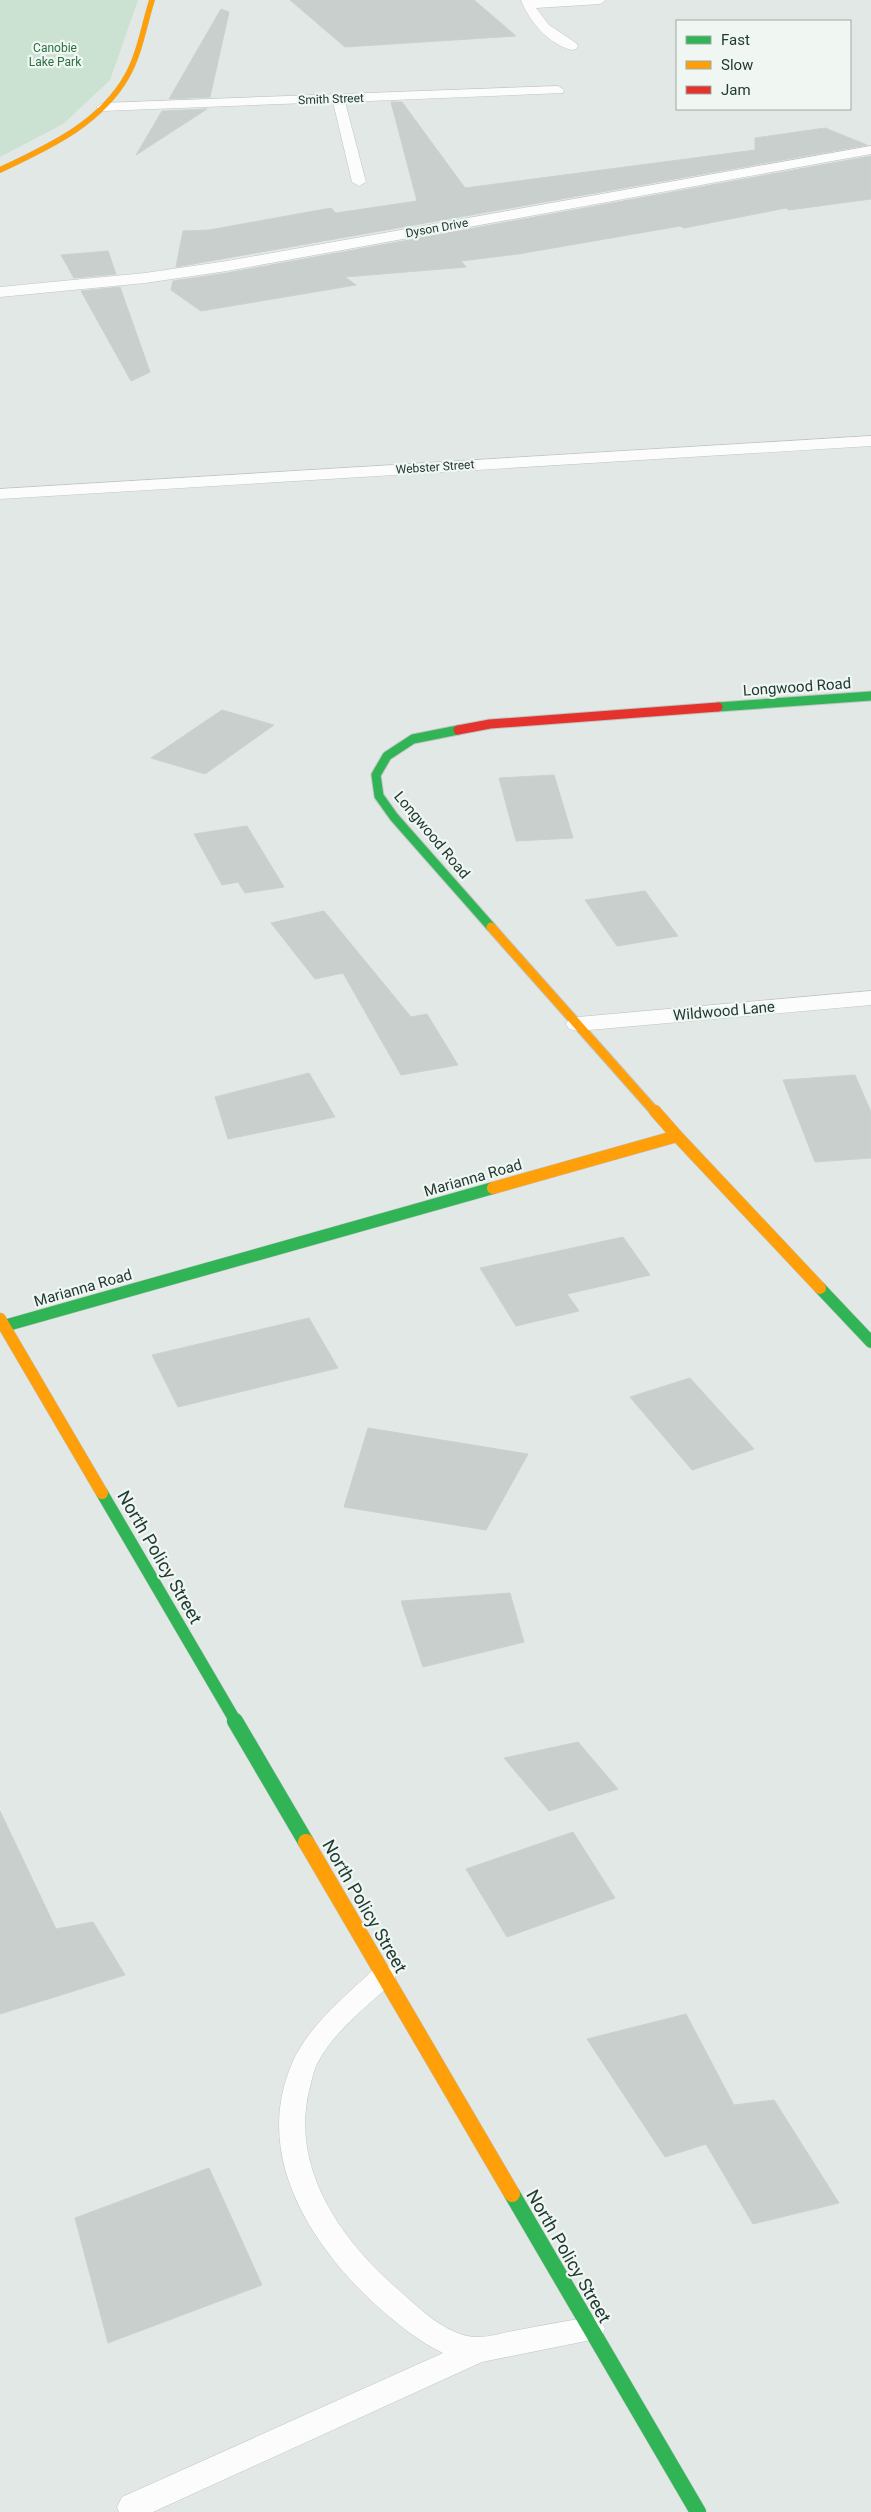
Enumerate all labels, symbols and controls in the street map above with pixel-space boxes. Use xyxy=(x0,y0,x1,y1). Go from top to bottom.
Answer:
legend xyxy=(676,20,851,110)
text: Fast xyxy=(721,31,750,49)
park label: Canobie Lake Park xyxy=(29,41,82,69)
text: Slow xyxy=(721,56,753,74)
text: Jam xyxy=(721,81,751,99)
street label: Smith Street xyxy=(298,91,364,107)
street label: Dyson Drive xyxy=(405,216,469,240)
street label: Webster Street xyxy=(395,457,475,477)
street label: Longwood Road xyxy=(742,674,852,700)
street label: Longwood Road xyxy=(390,788,474,882)
street label: Wildwood Lane xyxy=(672,998,776,1024)
street label: Marianna Road xyxy=(422,1155,524,1201)
street label: Marianna Road xyxy=(32,1265,134,1311)
street label: North Policy Street xyxy=(113,1487,207,1627)
street label: North Policy Street xyxy=(318,1836,412,1976)
street label: North Policy Street xyxy=(522,2186,616,2326)

